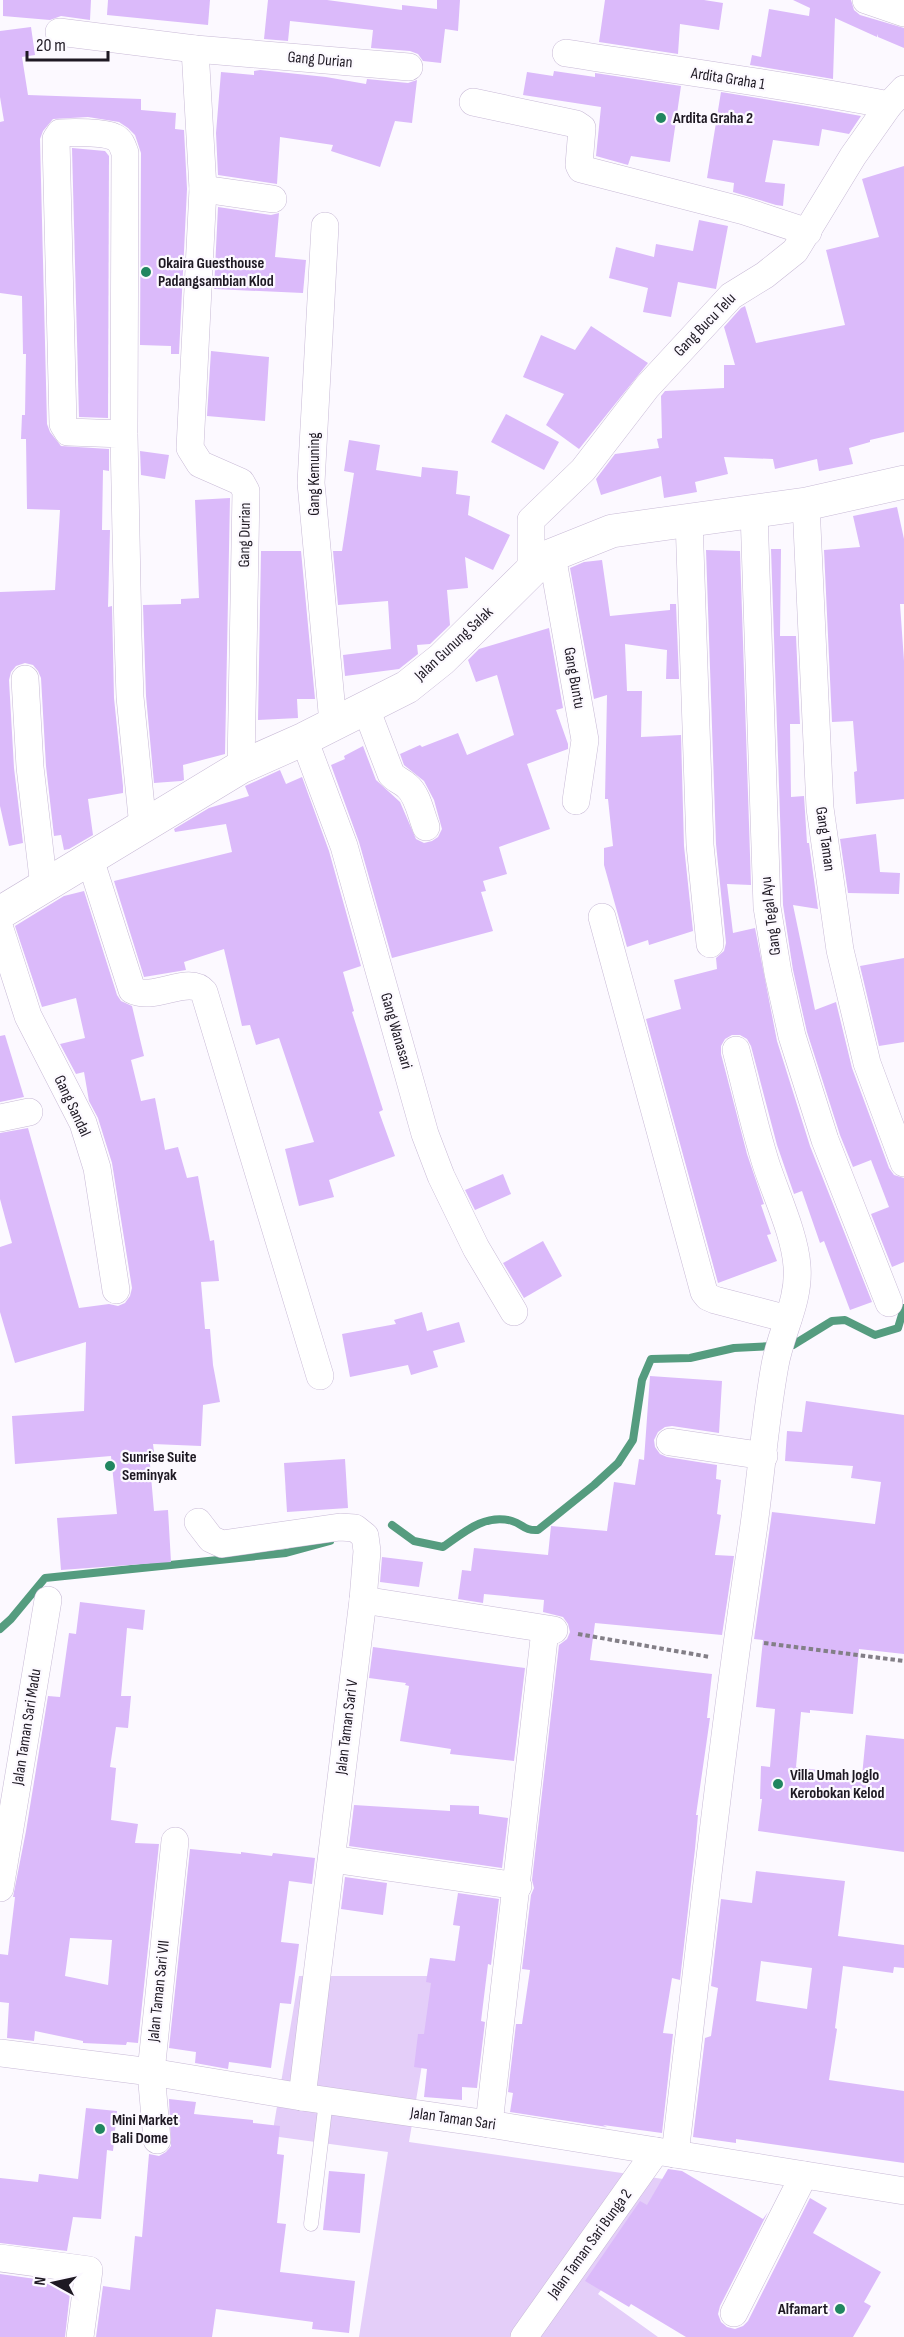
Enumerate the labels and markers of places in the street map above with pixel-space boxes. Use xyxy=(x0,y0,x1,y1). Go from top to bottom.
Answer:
place label: Ardita Graha 2 xyxy=(672,109,753,128)
marker: Ardita Graha 2 xyxy=(654,111,668,125)
place label: Okaira Guesthouse Padangsambian Klod xyxy=(158,254,274,291)
marker: Okaira Guesthouse Padangsambian Klod xyxy=(139,265,153,279)
place label: Sunrise Suite Seminyak xyxy=(122,1448,197,1485)
marker: Sunrise Suite Seminyak xyxy=(103,1459,117,1473)
place label: Villa Umah Joglo Kerobokan Kelod xyxy=(790,1766,885,1803)
marker: Villa Umah Joglo Kerobokan Kelod xyxy=(771,1777,785,1791)
place label: Mini Market Bali Dome xyxy=(112,2111,178,2148)
marker: Mini Market Bali Dome xyxy=(93,2122,107,2136)
place label: Alfamart xyxy=(777,2300,828,2319)
marker: Alfamart xyxy=(833,2302,847,2316)

